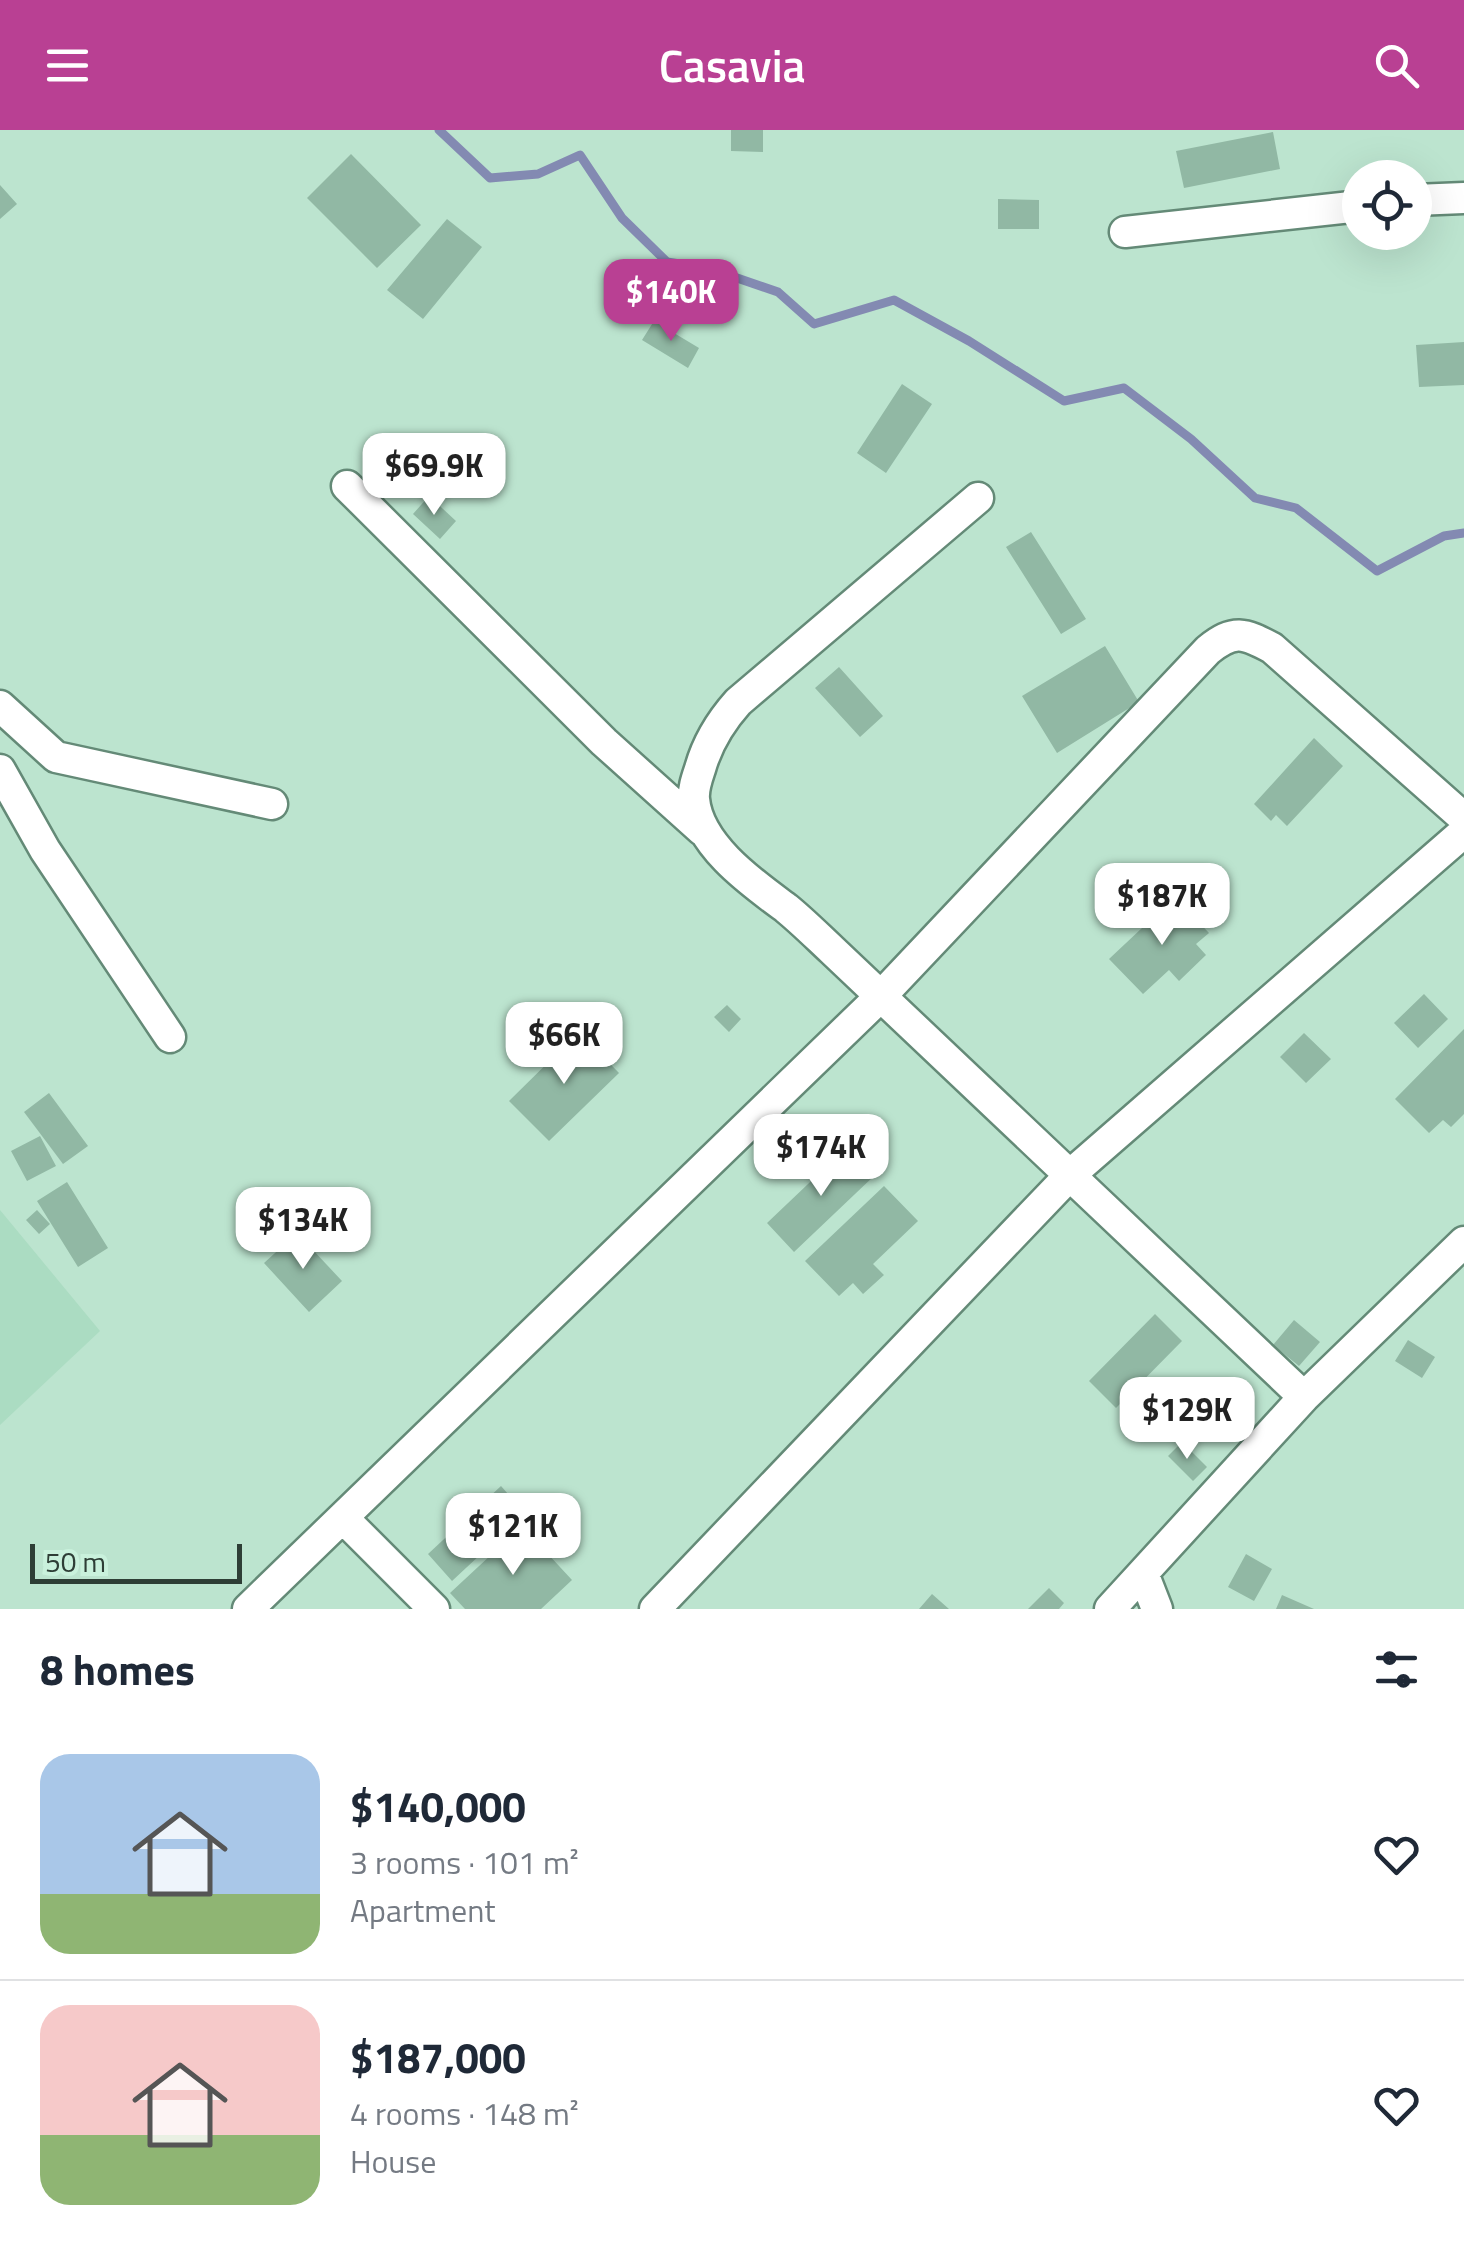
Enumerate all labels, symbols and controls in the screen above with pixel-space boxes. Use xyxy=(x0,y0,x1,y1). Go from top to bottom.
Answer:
text: Casavia xyxy=(659,31,805,99)
icon: menu xyxy=(40,38,95,93)
icon: search xyxy=(1369,38,1424,93)
map controls xyxy=(1342,160,1432,250)
button: locate xyxy=(1342,160,1432,250)
pin: $140K xyxy=(601,259,741,344)
text: $140K xyxy=(626,267,716,315)
pin: $69.9K xyxy=(353,433,515,518)
text: $69.9K xyxy=(385,441,483,489)
pin: $187K xyxy=(1092,863,1232,948)
text: $187K xyxy=(1117,871,1207,919)
pin: $66K xyxy=(505,1002,623,1087)
text: $66K xyxy=(528,1010,600,1058)
pin: $174K xyxy=(751,1114,891,1199)
text: $174K xyxy=(776,1122,866,1170)
pin: $134K xyxy=(233,1187,373,1272)
text: $134K xyxy=(258,1195,348,1243)
pin: $129K xyxy=(1117,1377,1257,1462)
text: $129K xyxy=(1142,1385,1232,1433)
pin: $121K xyxy=(443,1493,583,1578)
text: $121K xyxy=(468,1501,558,1549)
scale bar xyxy=(30,1539,242,1584)
text: 50 m xyxy=(45,1540,106,1583)
text: 8 homes xyxy=(40,1637,195,1701)
icon: filters xyxy=(1369,1642,1424,1697)
text: $140,000 xyxy=(350,1774,526,1838)
icon: home xyxy=(120,1794,240,1914)
icon: heart xyxy=(1369,1827,1424,1882)
text: 3 rooms · 101 m² xyxy=(350,1838,579,1886)
text: Apartment xyxy=(350,1886,496,1934)
text: $187,000 xyxy=(350,2025,526,2089)
icon: home xyxy=(120,2045,240,2165)
icon: heart xyxy=(1369,2078,1424,2133)
text: 4 rooms · 148 m² xyxy=(350,2089,579,2137)
text: House xyxy=(350,2137,436,2185)

